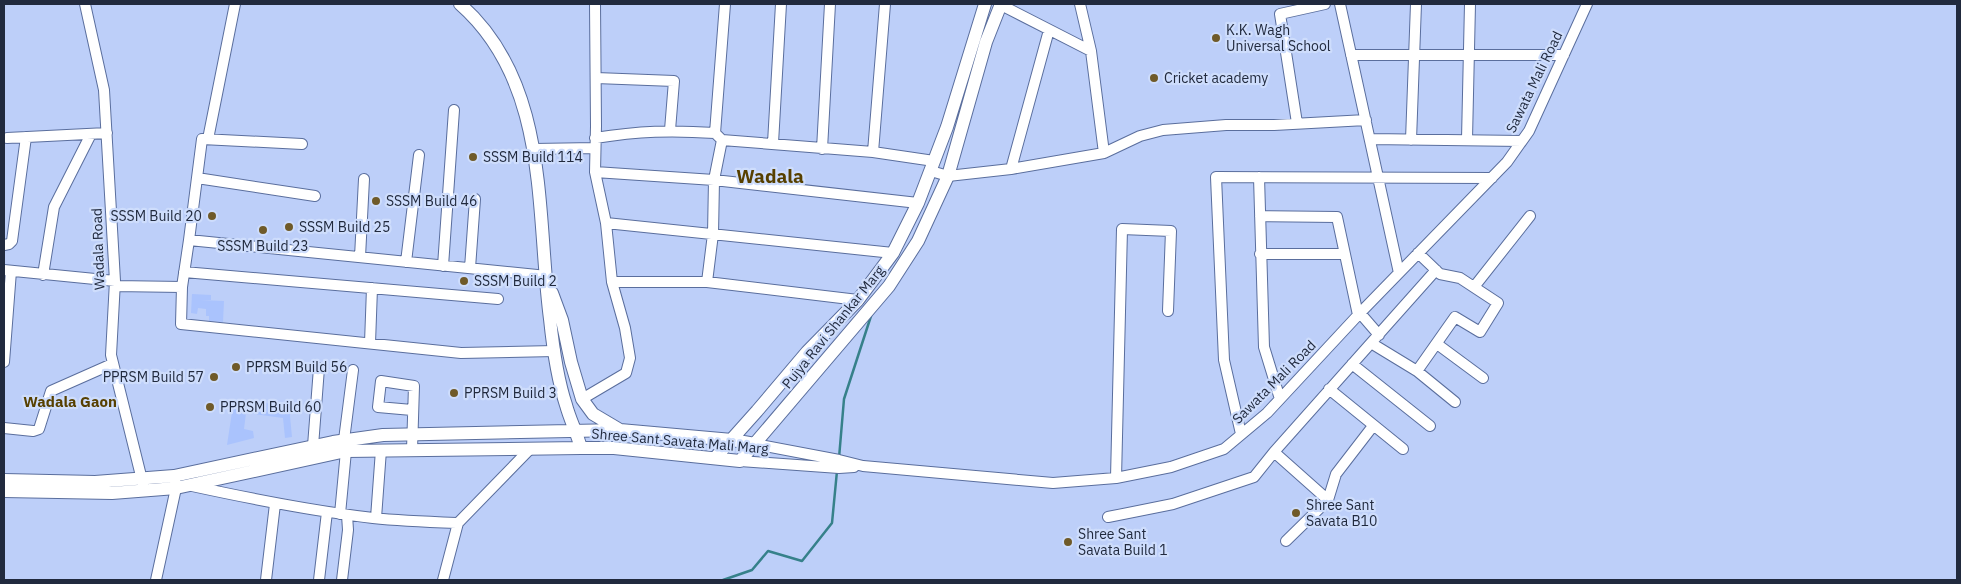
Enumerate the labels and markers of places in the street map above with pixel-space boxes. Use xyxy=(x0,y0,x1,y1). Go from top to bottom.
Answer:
place label: K.K. Wagh Universal School xyxy=(1226,21,1331,55)
marker: K.K. Wagh Universal School xyxy=(1210,32,1222,44)
place label: Cricket academy xyxy=(1164,69,1268,87)
marker: Cricket academy xyxy=(1148,72,1160,84)
place label: SSSM Build 114 xyxy=(483,148,583,166)
marker: SSSM Build 114 xyxy=(467,151,479,163)
place label: SSSM Build 46 xyxy=(386,192,477,210)
marker: SSSM Build 46 xyxy=(370,195,382,207)
place label: SSSM Build 20 xyxy=(111,207,202,225)
marker: SSSM Build 20 xyxy=(206,210,218,222)
place label: SSSM Build 25 xyxy=(299,218,390,236)
marker: SSSM Build 25 xyxy=(283,221,295,233)
marker: SSSM Build 23 xyxy=(257,224,269,236)
place label: SSSM Build 23 xyxy=(217,237,309,255)
place label: SSSM Build 2 xyxy=(474,272,557,290)
marker: SSSM Build 2 xyxy=(458,275,470,287)
place label: PPRSM Build 56 xyxy=(246,358,347,376)
marker: PPRSM Build 56 xyxy=(230,361,242,373)
place label: PPRSM Build 57 xyxy=(103,368,204,386)
marker: PPRSM Build 57 xyxy=(208,371,220,383)
place label: PPRSM Build 3 xyxy=(464,384,557,402)
marker: PPRSM Build 3 xyxy=(448,387,460,399)
place label: PPRSM Build 60 xyxy=(220,398,321,416)
marker: PPRSM Build 60 xyxy=(204,401,216,413)
place label: Shree Sant Savata B10 xyxy=(1306,496,1377,530)
marker: Shree Sant Savata B10 xyxy=(1290,507,1302,519)
place label: Shree Sant Savata Build 1 xyxy=(1078,525,1168,559)
marker: Shree Sant Savata Build 1 xyxy=(1062,536,1074,548)

